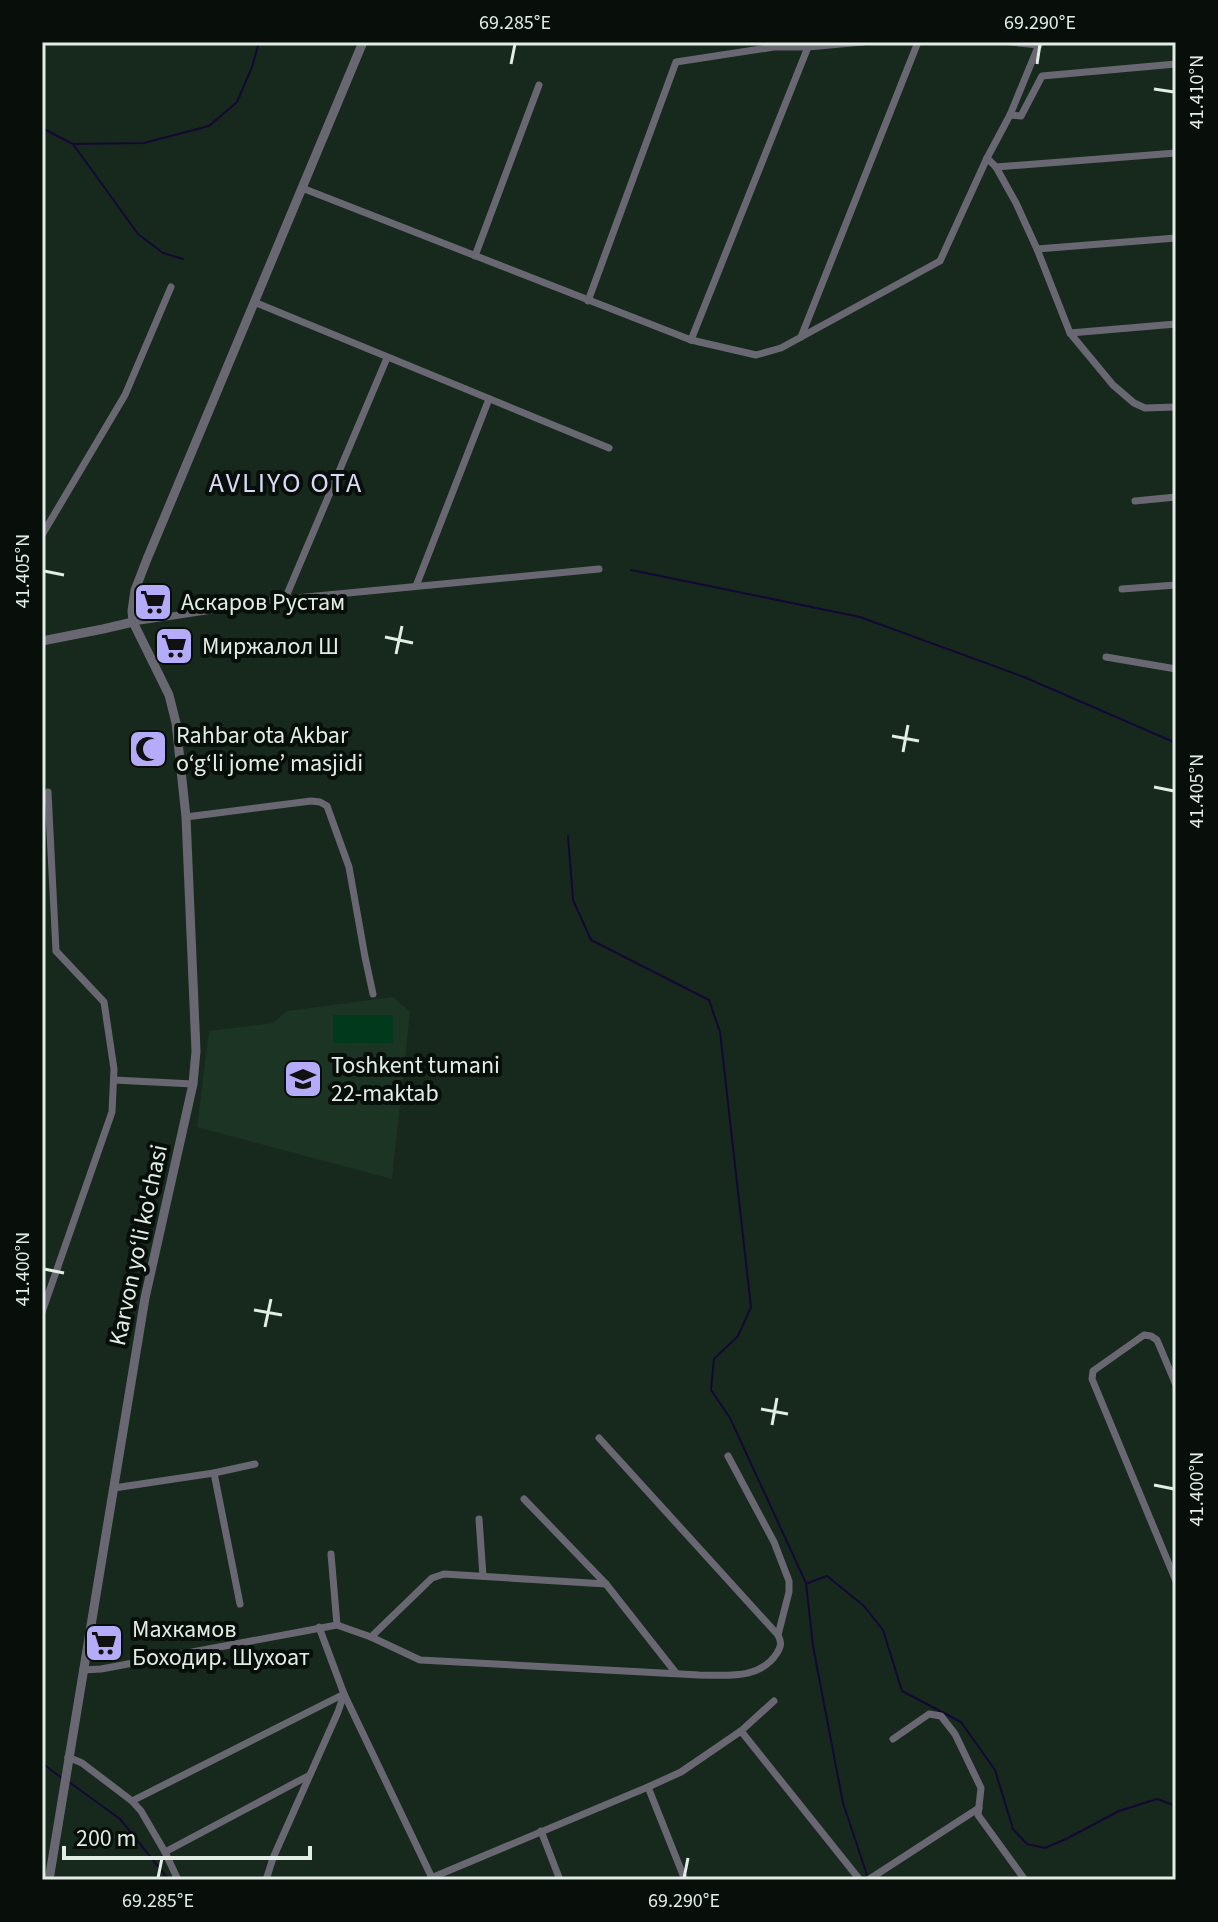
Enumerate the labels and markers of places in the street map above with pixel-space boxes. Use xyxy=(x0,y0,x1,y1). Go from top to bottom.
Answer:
supermarket icon: Аскаров Рустам xyxy=(132,581,174,623)
place label: Аскаров Рустам xyxy=(181,585,345,620)
supermarket icon: Миржалол Ш xyxy=(153,625,195,667)
place label: Миржалол Ш xyxy=(202,629,339,664)
place label: Rahbar ota Akbar o‘g‘li jome’ masjidi xyxy=(176,718,363,781)
mosque icon: Rahbar ota Akbar o‘g‘li jome’ masjidi xyxy=(127,728,169,770)
place label: Toshkent tumani 22-maktab xyxy=(331,1048,500,1111)
school or university icon: Toshkent tumani 22-maktab xyxy=(282,1058,324,1100)
place label: Махкамов Боходир. Шухоат xyxy=(132,1612,310,1675)
supermarket icon: Махкамов Боходир. Шухоат xyxy=(83,1622,125,1664)

